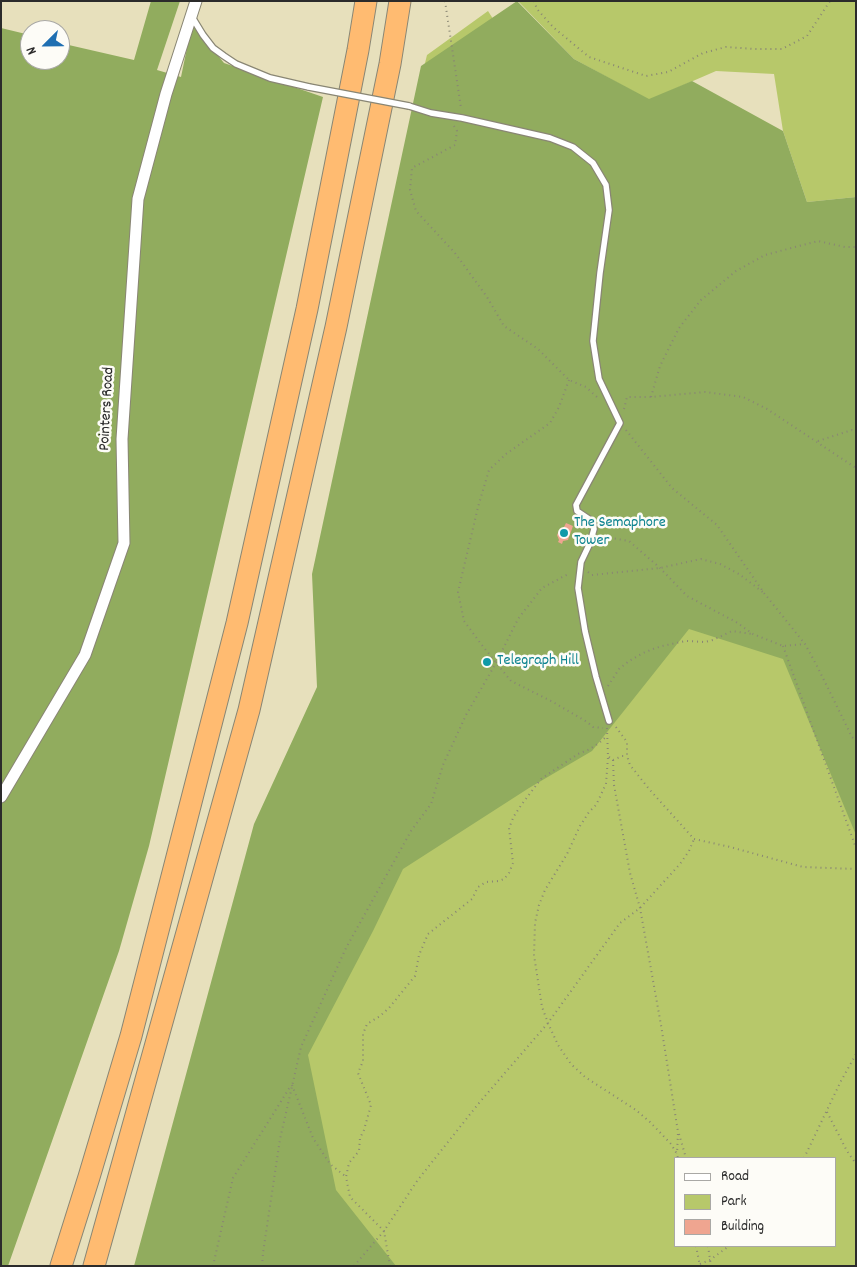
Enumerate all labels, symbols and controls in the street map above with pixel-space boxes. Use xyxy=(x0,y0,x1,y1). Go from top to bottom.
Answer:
north arrow xyxy=(20,20,70,70)
text: N xyxy=(22,43,43,58)
street label: Pointers Road xyxy=(96,367,120,451)
place label: The Semaphore Tower xyxy=(574,514,666,552)
marker: The Semaphore Tower xyxy=(558,527,570,539)
place label: Telegraph Hill xyxy=(497,652,579,672)
marker: Telegraph Hill xyxy=(481,656,493,668)
legend xyxy=(674,1157,837,1247)
text: Road xyxy=(721,1166,749,1188)
text: Park xyxy=(721,1191,747,1213)
text: Building xyxy=(721,1216,764,1238)

